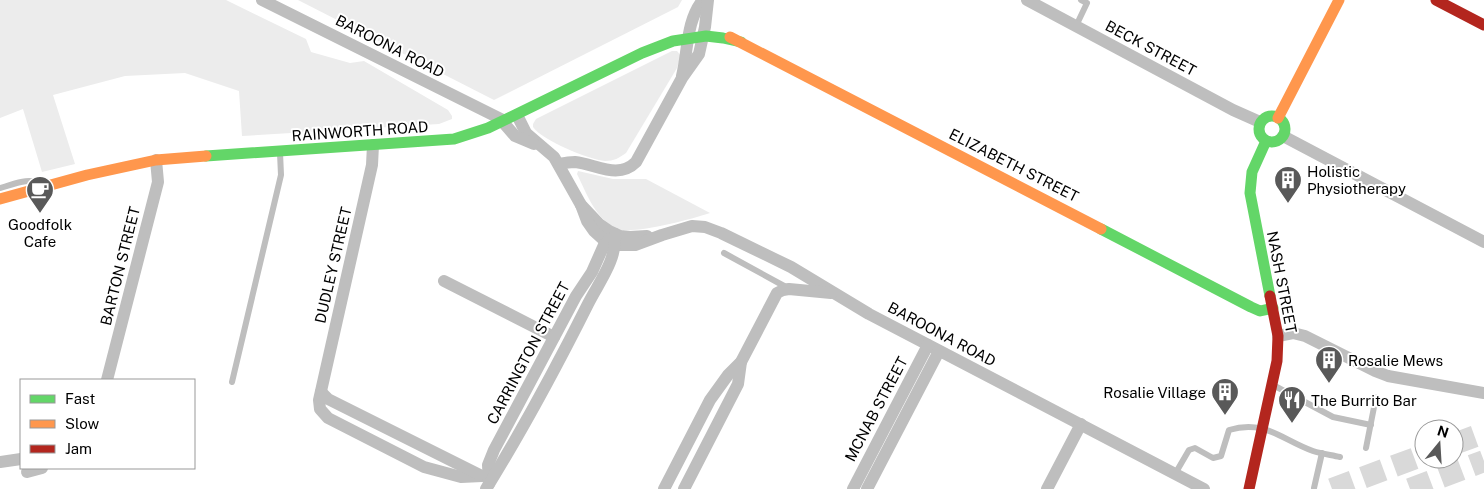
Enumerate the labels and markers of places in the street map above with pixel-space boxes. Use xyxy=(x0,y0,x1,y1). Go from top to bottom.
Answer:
place label: Holistic Physiotherapy xyxy=(1307,163,1406,197)
building icon: Holistic Physiotherapy xyxy=(1273,165,1303,204)
cafe icon: Goodfolk Cafe xyxy=(25,175,55,214)
place label: Goodfolk Cafe xyxy=(8,216,72,250)
building icon: Rosalie Mews xyxy=(1314,345,1344,384)
place label: Rosalie Mews xyxy=(1348,352,1443,369)
building icon: Rosalie Village xyxy=(1210,377,1240,416)
place label: Rosalie Village xyxy=(1103,384,1206,401)
restaurant icon: The Burrito Bar xyxy=(1277,385,1307,424)
place label: The Burrito Bar xyxy=(1311,392,1417,409)

